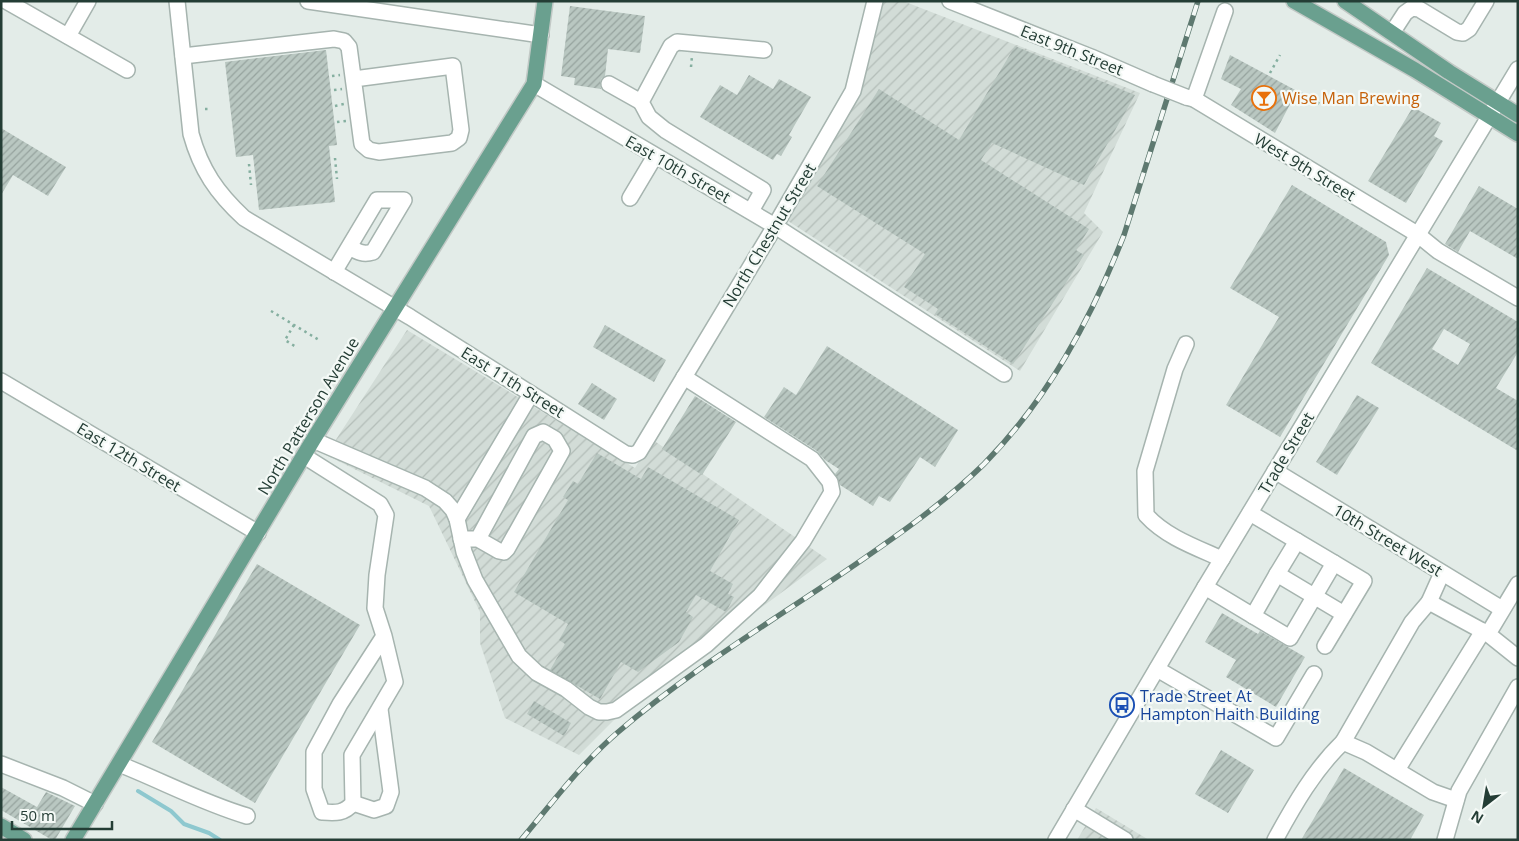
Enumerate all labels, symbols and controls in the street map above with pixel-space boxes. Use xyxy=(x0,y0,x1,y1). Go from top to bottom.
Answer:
street label: East 9th Street xyxy=(1017,19,1127,81)
bar icon: Wise Man Brewing xyxy=(1251,85,1277,111)
place label: Wise Man Brewing xyxy=(1282,87,1420,109)
street label: West 9th Street xyxy=(1250,128,1360,206)
street label: East 10th Street xyxy=(621,130,735,208)
street label: North Chestnut Street xyxy=(717,159,821,311)
street label: North Patterson Avenue xyxy=(252,333,364,499)
street label: East 11th Street xyxy=(457,341,569,423)
street label: Trade Street xyxy=(1253,408,1319,498)
street label: East 12th Street xyxy=(73,417,185,497)
street label: 10th Street West xyxy=(1329,499,1447,581)
place label: Trade Street At Hampton Haith Building xyxy=(1140,685,1320,725)
bus stop icon: Trade Street At Hampton Haith Building xyxy=(1109,692,1135,718)
north arrow xyxy=(1459,781,1509,831)
scale bar xyxy=(12,798,112,830)
text: 50 m xyxy=(20,805,55,825)
text: N xyxy=(1467,806,1487,829)

